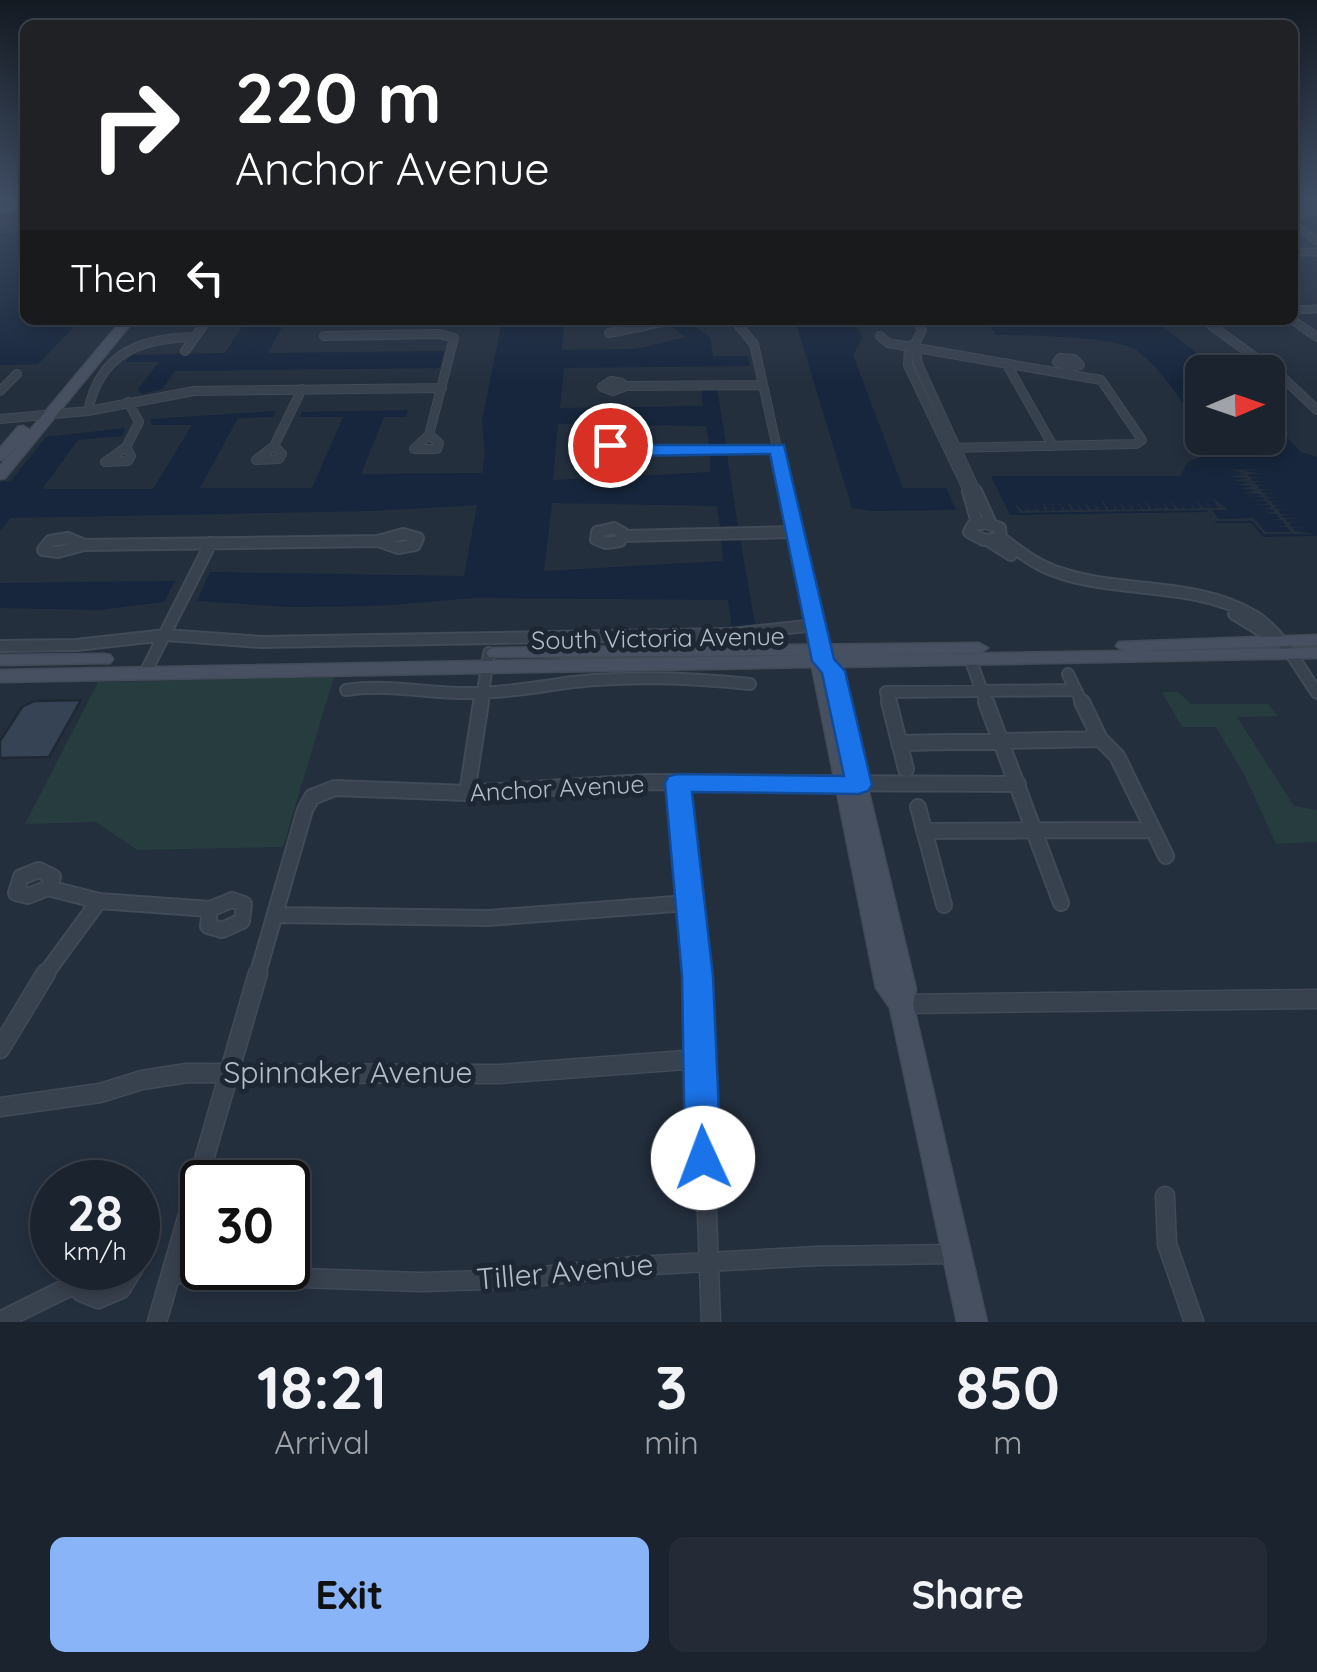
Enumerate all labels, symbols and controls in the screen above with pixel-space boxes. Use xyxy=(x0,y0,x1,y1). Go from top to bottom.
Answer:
text: 220 m xyxy=(235,53,442,141)
icon: right xyxy=(70,60,200,190)
text: Anchor Avenue xyxy=(235,140,550,196)
icon: left xyxy=(178,250,233,305)
text: Then xyxy=(70,254,158,302)
north arrow xyxy=(1185,355,1285,455)
map controls xyxy=(1185,355,1285,455)
pin xyxy=(568,403,653,488)
icon: arrive xyxy=(583,418,638,473)
street label: South Victoria Avenue xyxy=(531,620,785,655)
street label: Anchor Avenue xyxy=(469,767,645,808)
street label: Spinnaker Avenue xyxy=(224,1053,473,1091)
position arrow xyxy=(651,1106,755,1210)
speed limit sign: 30 xyxy=(180,1160,310,1290)
text: 28 xyxy=(67,1181,123,1244)
text: km/h xyxy=(63,1235,127,1266)
street label: Tiller Avenue xyxy=(475,1244,655,1298)
text: 18:21 xyxy=(257,1349,387,1424)
text: 3 xyxy=(655,1349,688,1424)
text: 850 xyxy=(956,1349,1060,1424)
text: Arrival xyxy=(274,1422,370,1462)
text: min xyxy=(644,1422,699,1462)
text: m xyxy=(993,1422,1022,1462)
button: Exit xyxy=(50,1537,649,1652)
button: Share xyxy=(669,1537,1267,1652)

